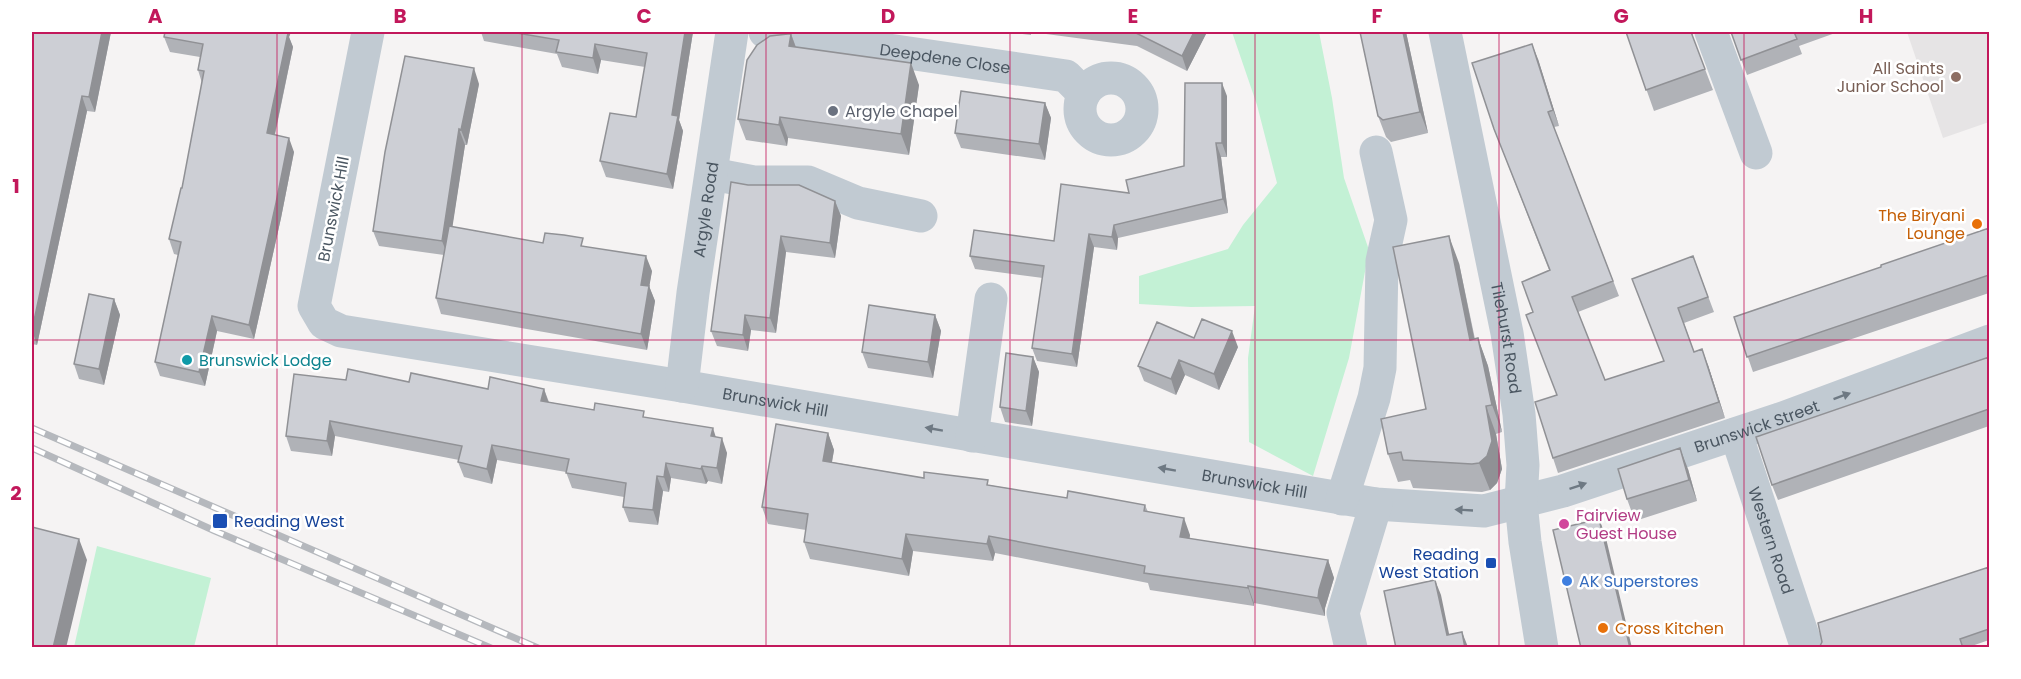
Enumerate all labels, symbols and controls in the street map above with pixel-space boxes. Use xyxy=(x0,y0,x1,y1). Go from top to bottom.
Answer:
text: A xyxy=(148,2,163,30)
text: B xyxy=(393,2,407,30)
text: C xyxy=(636,2,652,30)
text: D xyxy=(881,2,895,30)
text: E xyxy=(1128,2,1138,30)
text: F xyxy=(1372,2,1383,30)
text: G xyxy=(1613,2,1629,30)
text: H xyxy=(1859,2,1873,30)
street label: Deepdene Close xyxy=(878,38,1012,80)
place label: All Saints Junior School xyxy=(1837,57,1944,98)
marker: All Saints Junior School xyxy=(1949,70,1963,84)
place label: Argyle Chapel xyxy=(845,100,958,123)
marker: Argyle Chapel xyxy=(826,104,840,118)
street label: Brunswick Hill xyxy=(312,154,355,264)
street label: Argyle Road xyxy=(687,160,724,259)
text: 1 xyxy=(12,172,20,200)
place label: The Biryani Lounge xyxy=(1878,204,1965,245)
marker: The Biryani Lounge xyxy=(1970,217,1984,231)
street label: Tilehurst Road xyxy=(1485,280,1527,395)
place label: Brunswick Lodge xyxy=(199,349,332,372)
marker: Brunswick Lodge xyxy=(180,353,194,367)
street label: Brunswick Hill xyxy=(721,382,830,423)
one-way arrow xyxy=(1833,390,1851,400)
street label: Brunswick Street xyxy=(1691,394,1823,459)
one-way arrow xyxy=(924,424,943,433)
one-way arrow xyxy=(1157,464,1176,473)
street label: Brunswick Hill xyxy=(1200,464,1309,504)
text: 2 xyxy=(10,479,22,507)
one-way arrow xyxy=(1569,481,1587,491)
street label: Western Road xyxy=(1742,484,1799,597)
place label: Fairview Guest House xyxy=(1576,504,1677,545)
one-way arrow xyxy=(1454,505,1473,514)
place label: Reading West xyxy=(234,510,344,533)
marker: Reading West xyxy=(211,512,229,530)
marker: Fairview Guest House xyxy=(1557,517,1571,531)
place label: Reading West Station xyxy=(1379,543,1479,584)
marker: Reading West Station xyxy=(1484,556,1498,570)
place label: AK Superstores xyxy=(1579,570,1699,593)
marker: AK Superstores xyxy=(1560,574,1574,588)
place label: Cross Kitchen xyxy=(1615,617,1724,640)
marker: Cross Kitchen xyxy=(1596,621,1610,635)

